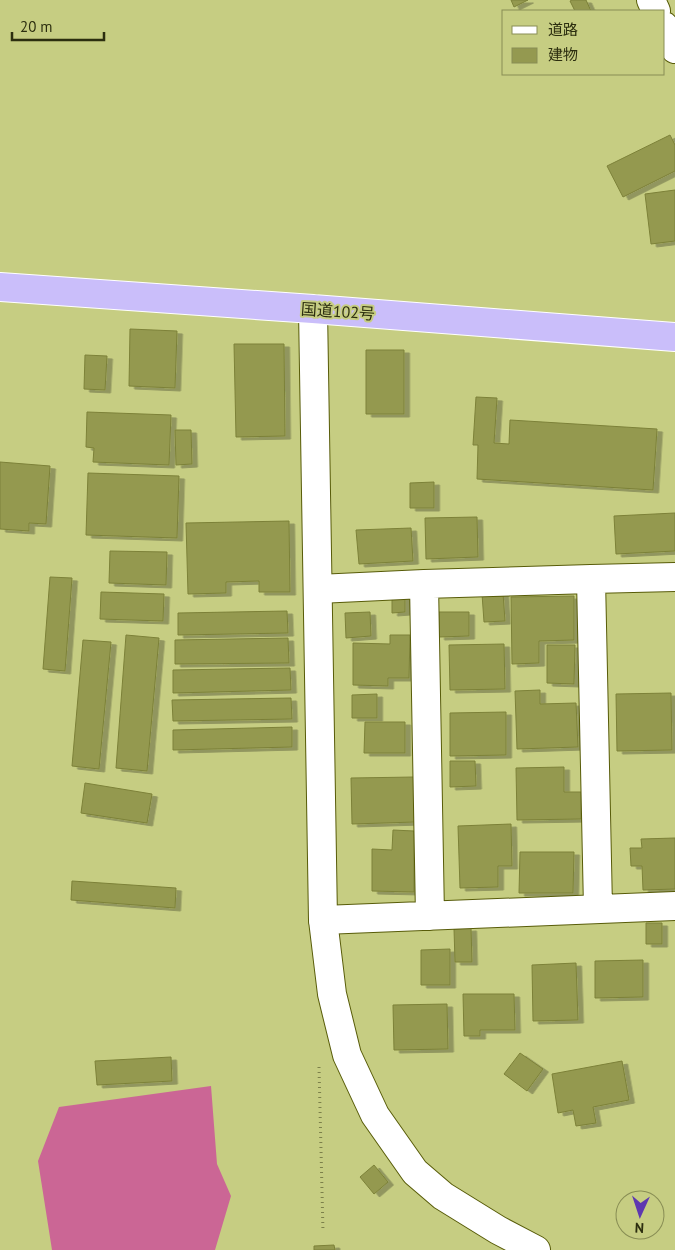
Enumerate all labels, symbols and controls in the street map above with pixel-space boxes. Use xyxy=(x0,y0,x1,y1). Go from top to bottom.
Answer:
scale bar xyxy=(12,10,105,42)
legend xyxy=(502,10,665,75)
text: 20 m xyxy=(20,17,53,36)
text: 道路 xyxy=(548,20,578,39)
text: 建物 xyxy=(548,45,578,64)
street label: 国道102号 xyxy=(300,298,376,324)
north arrow xyxy=(615,1190,665,1240)
text: N xyxy=(634,1219,644,1237)

